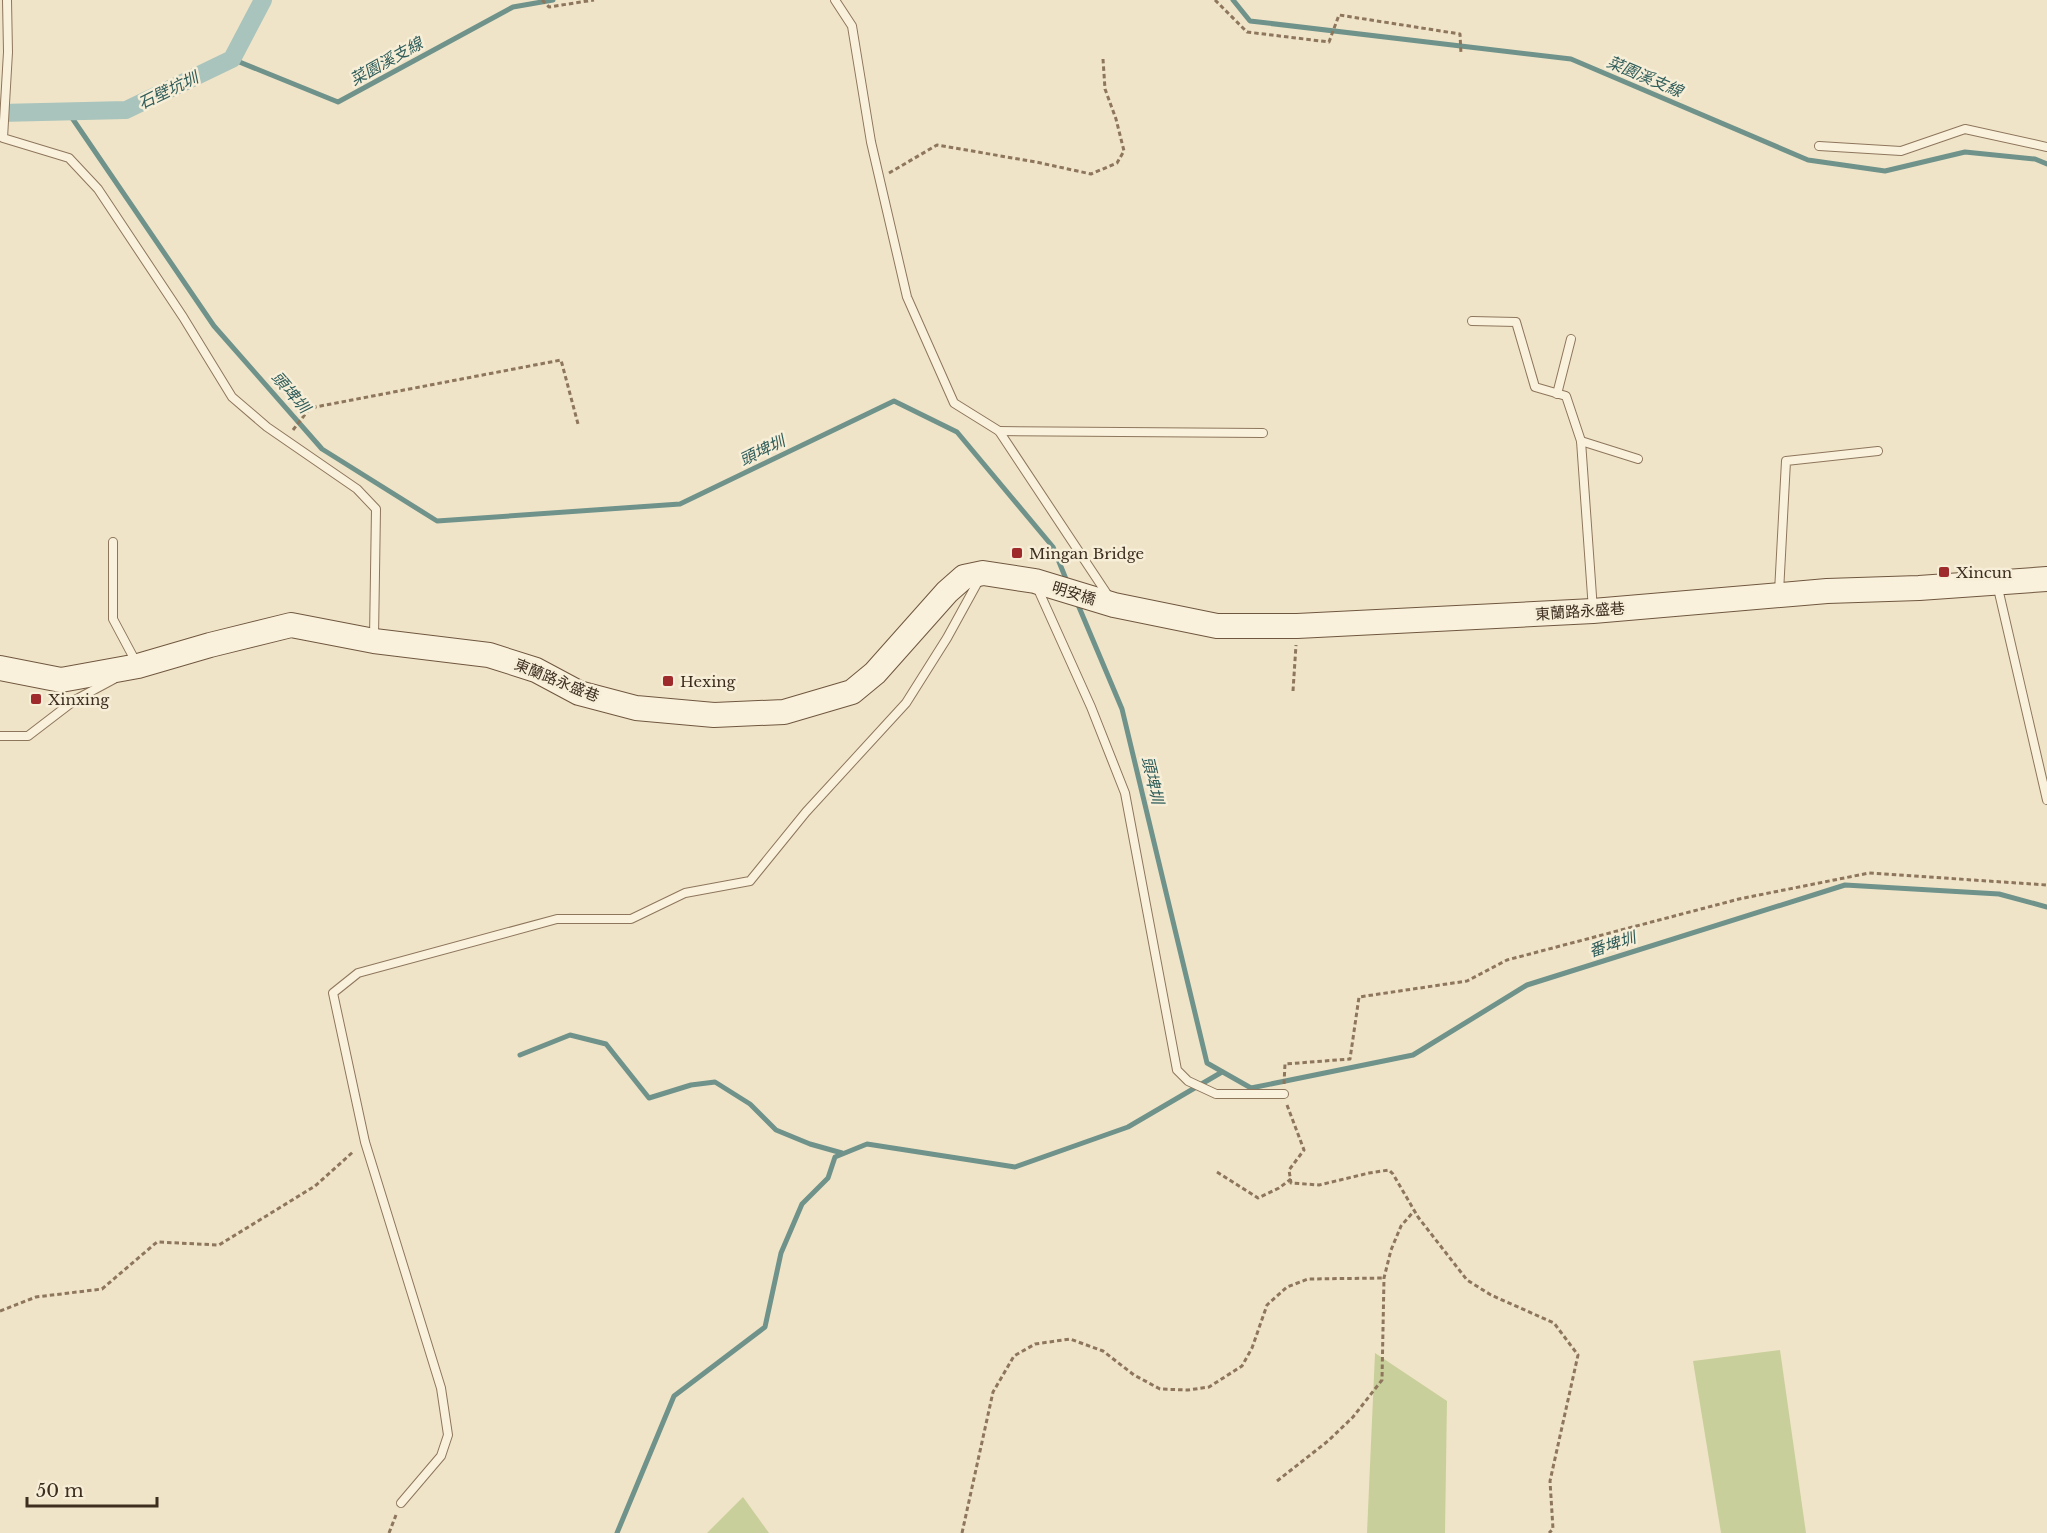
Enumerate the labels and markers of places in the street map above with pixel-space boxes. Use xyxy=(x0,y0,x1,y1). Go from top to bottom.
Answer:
place label: Mingan Bridge xyxy=(1029,544,1144,563)
marker: Mingan Bridge xyxy=(1010,546,1024,560)
place label: Xincun xyxy=(1956,563,2012,582)
marker: Xincun xyxy=(1937,565,1951,579)
place label: Hexing xyxy=(680,672,737,691)
marker: Hexing xyxy=(661,674,675,688)
place label: Xinxing xyxy=(48,690,110,709)
marker: Xinxing xyxy=(29,692,43,706)

